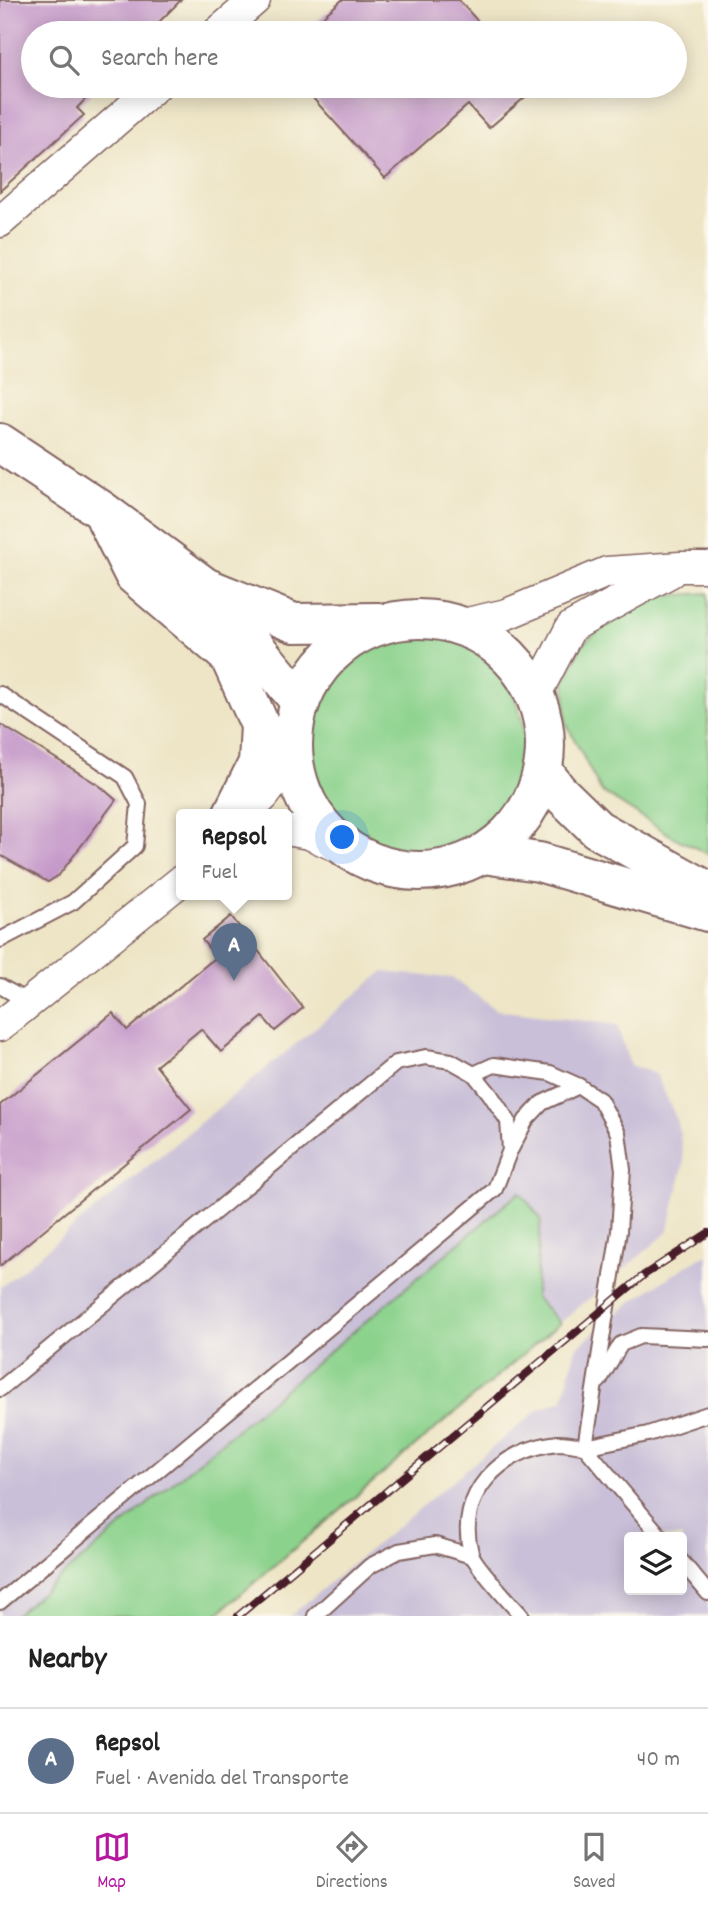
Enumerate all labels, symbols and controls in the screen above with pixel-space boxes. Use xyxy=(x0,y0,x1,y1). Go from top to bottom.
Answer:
search box xyxy=(21,21,687,98)
icon: search xyxy=(45,41,83,79)
text: Search here xyxy=(101,41,219,78)
popup xyxy=(176,809,292,900)
text: Repsol xyxy=(202,820,266,857)
your location xyxy=(325,820,359,854)
text: Fuel xyxy=(202,857,237,890)
pin: A xyxy=(211,923,257,981)
map controls xyxy=(624,1532,687,1595)
button: layers xyxy=(624,1532,687,1595)
text: Nearby xyxy=(28,1640,106,1683)
text: Repsol xyxy=(95,1726,160,1763)
text: A xyxy=(45,1744,57,1777)
text: 40 m xyxy=(637,1744,680,1777)
text: Fuel · Avenida del Transporte xyxy=(95,1763,349,1796)
tab: Map xyxy=(93,1828,131,1897)
tab: Directions xyxy=(316,1828,388,1897)
tab: Saved xyxy=(573,1828,615,1897)

